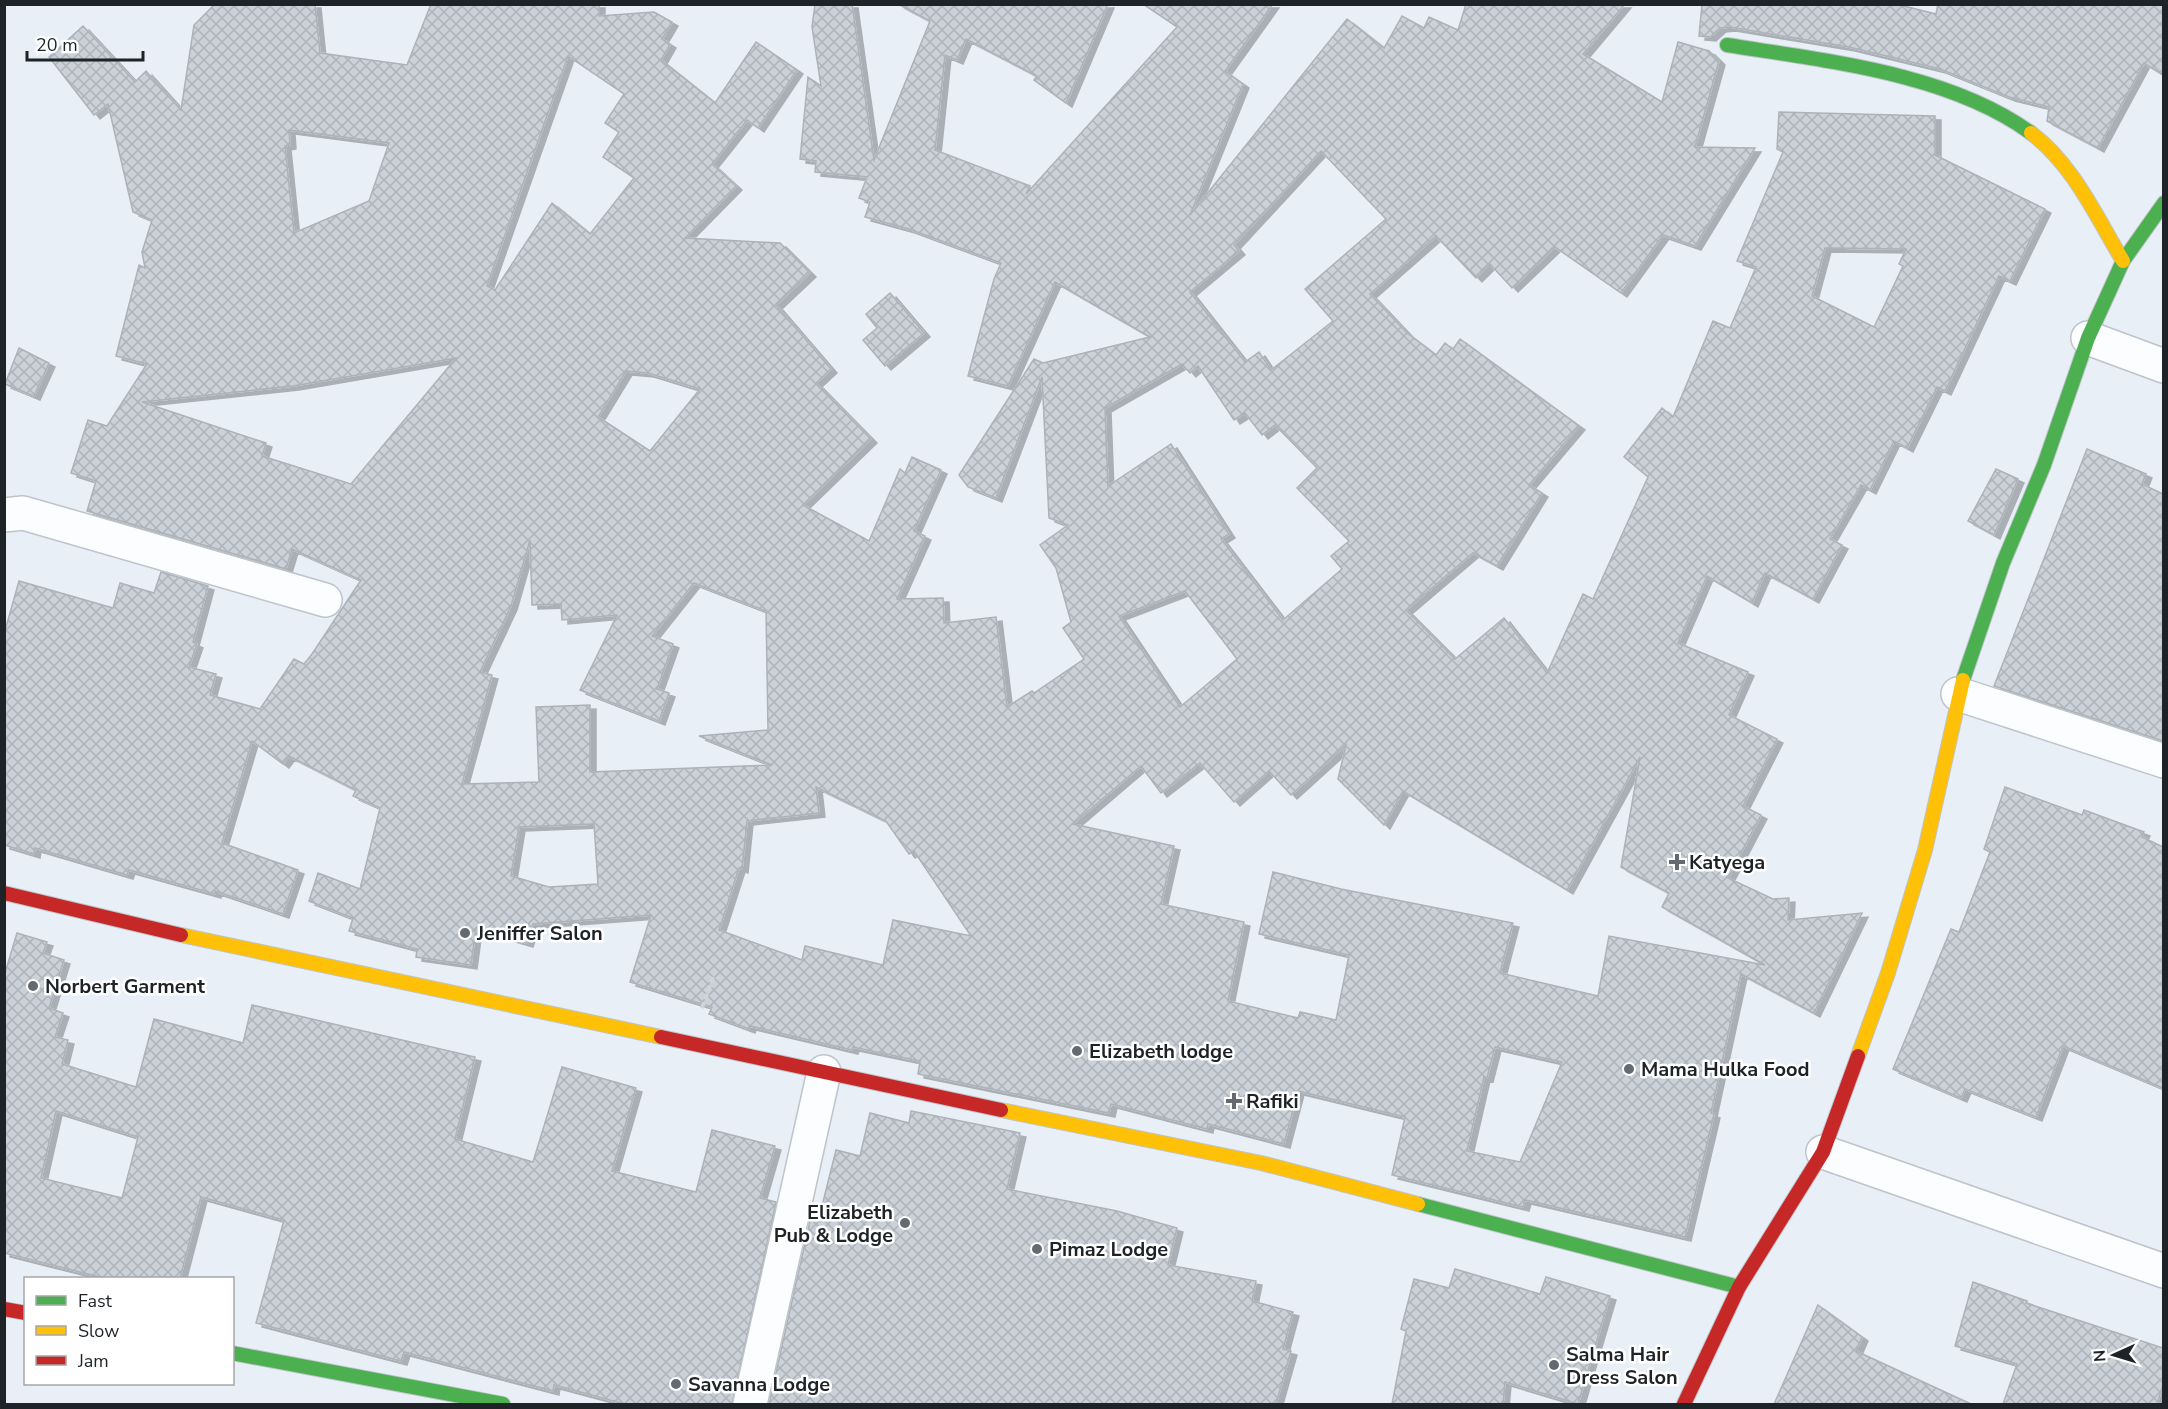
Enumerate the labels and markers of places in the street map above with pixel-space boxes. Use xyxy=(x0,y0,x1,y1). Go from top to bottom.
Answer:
place label: Katyega xyxy=(1689,849,1765,876)
marker: Katyega xyxy=(1670,855,1684,869)
place label: Jeniffer Salon xyxy=(476,920,603,947)
marker: Jeniffer Salon xyxy=(458,926,472,940)
place label: Norbert Garment xyxy=(45,973,205,1000)
marker: Norbert Garment xyxy=(26,979,40,993)
place label: Elizabeth lodge xyxy=(1089,1038,1233,1065)
marker: Elizabeth lodge xyxy=(1070,1044,1084,1058)
place label: Mama Hulka Food xyxy=(1641,1056,1809,1083)
marker: Mama Hulka Food xyxy=(1622,1062,1636,1076)
place label: Rafiki xyxy=(1246,1088,1299,1115)
marker: Rafiki xyxy=(1227,1094,1241,1108)
place label: Elizabeth Pub & Lodge xyxy=(774,1199,893,1249)
marker: Elizabeth Pub & Lodge xyxy=(898,1216,912,1230)
place label: Pimaz Lodge xyxy=(1049,1236,1168,1263)
marker: Pimaz Lodge xyxy=(1030,1242,1044,1256)
place label: Salma Hair Dress Salon xyxy=(1566,1341,1678,1391)
marker: Salma Hair Dress Salon xyxy=(1547,1358,1561,1372)
place label: Savanna Lodge xyxy=(688,1371,830,1398)
marker: Savanna Lodge xyxy=(669,1377,683,1391)

